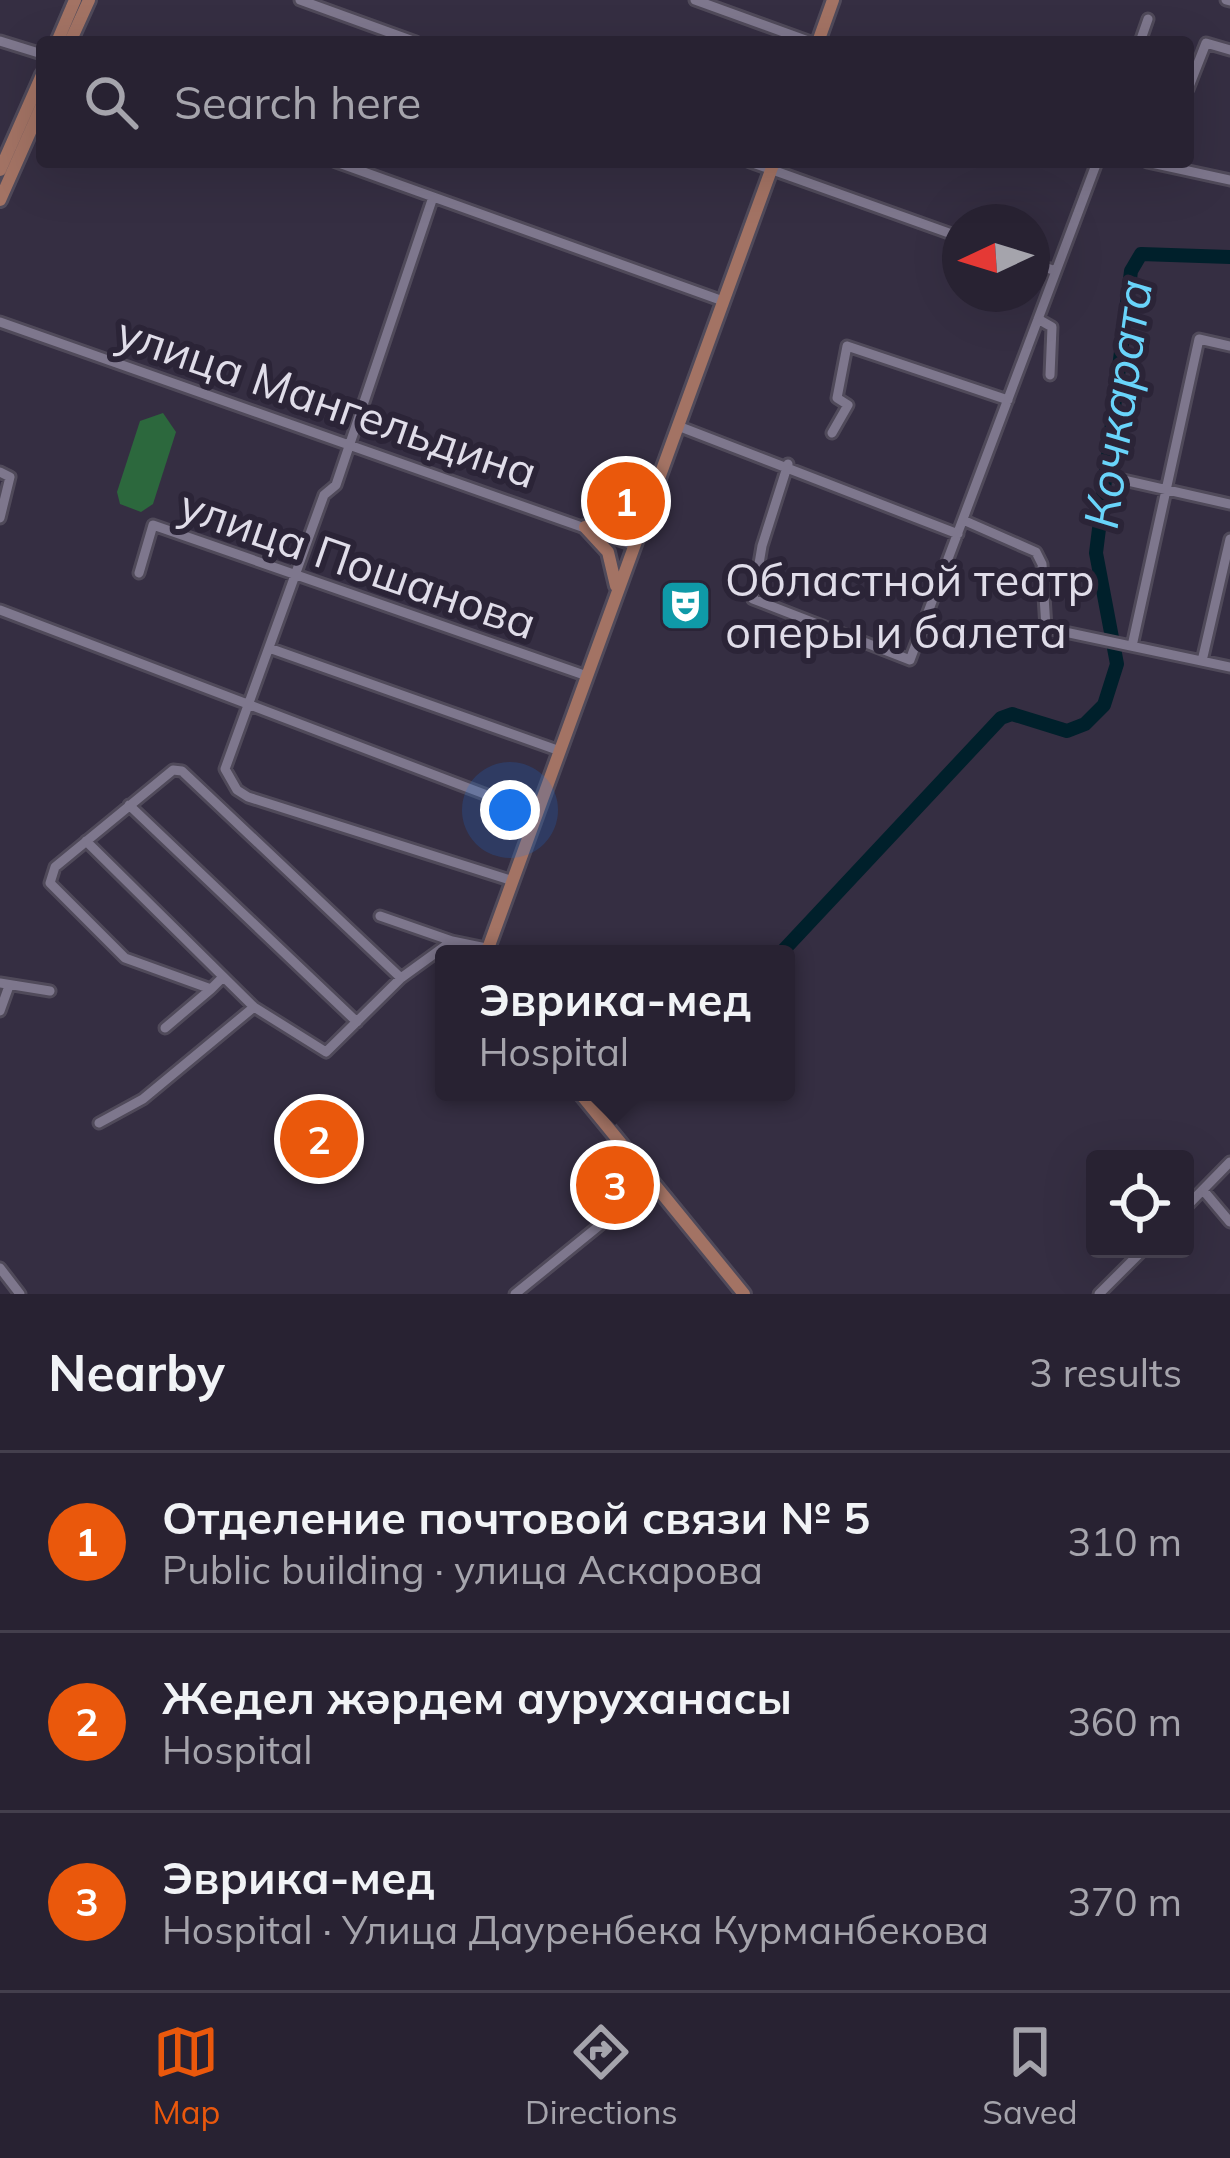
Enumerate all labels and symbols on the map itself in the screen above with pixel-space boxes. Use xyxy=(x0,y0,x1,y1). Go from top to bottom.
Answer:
north arrow xyxy=(942,204,1050,312)
water label: Кочкарата xyxy=(1070,275,1164,532)
street label: улица Мангельдина xyxy=(110,303,545,499)
pin: 1 xyxy=(587,456,665,546)
street label: улица Пошанова xyxy=(173,476,544,650)
place label: Областной театр оперы и балета xyxy=(725,551,1095,659)
theatre icon: Областной театр оперы и балета xyxy=(658,578,714,634)
your location xyxy=(480,780,540,840)
pin: 2 xyxy=(280,1094,358,1184)
pin: 3 xyxy=(576,1140,654,1230)

